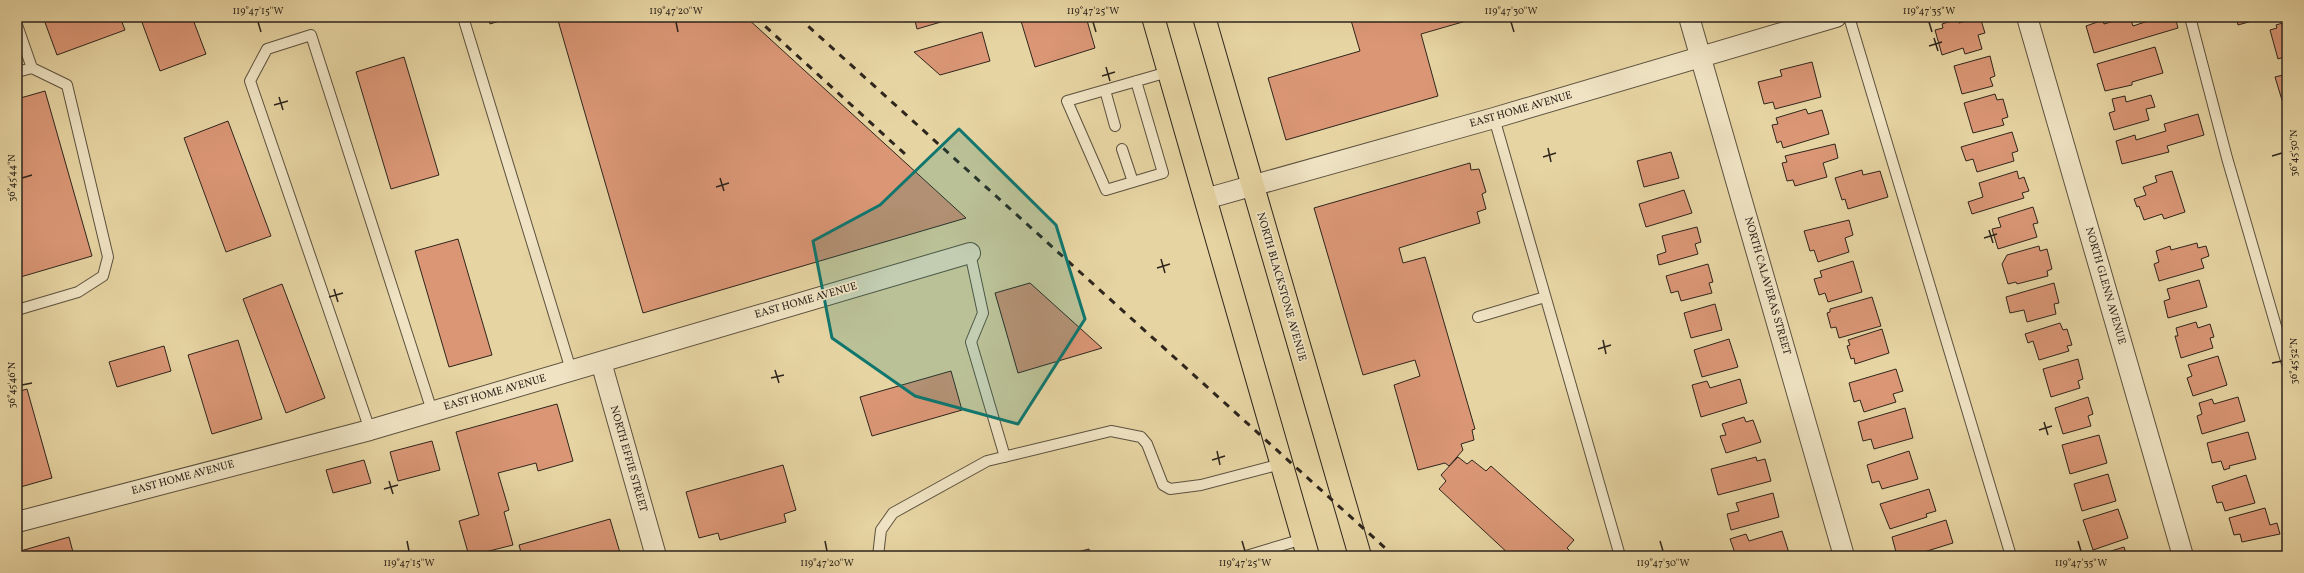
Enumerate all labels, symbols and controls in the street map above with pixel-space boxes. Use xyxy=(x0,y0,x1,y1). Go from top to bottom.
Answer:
text: 119°47'15"W xyxy=(232,4,284,18)
text: 119°47'20"W xyxy=(649,4,703,18)
text: 119°47'25"W xyxy=(1067,4,1119,18)
text: 119°47'30"W xyxy=(1484,4,1538,18)
text: 119°47'35"W xyxy=(1903,4,1955,18)
street label: EAST HOME AVENUE xyxy=(1468,88,1574,132)
text: 36°45'50"N xyxy=(2287,129,2301,176)
text: 36°45'44"N xyxy=(5,154,19,202)
street label: NORTH BLACKSTONE AVENUE xyxy=(1253,211,1310,364)
street label: NORTH CALAVERAS STREET xyxy=(1740,215,1794,357)
street label: NORTH GLENN AVENUE xyxy=(2081,226,2129,347)
street label: EAST HOME AVENUE xyxy=(753,279,859,323)
text: 36°45'52"N xyxy=(2287,337,2301,384)
text: 36°45'46"N xyxy=(5,361,19,408)
street label: EAST HOME AVENUE xyxy=(442,371,548,415)
street label: NORTH EFFIE STREET xyxy=(606,404,651,514)
street label: EAST HOME AVENUE xyxy=(130,457,237,499)
text: 119°47'15"W xyxy=(383,556,435,570)
text: 119°47'20"W xyxy=(800,556,854,570)
text: 119°47'25"W xyxy=(1219,556,1271,570)
text: 119°47'30"W xyxy=(1636,556,1690,570)
text: 119°47'35"W xyxy=(2055,556,2107,570)

